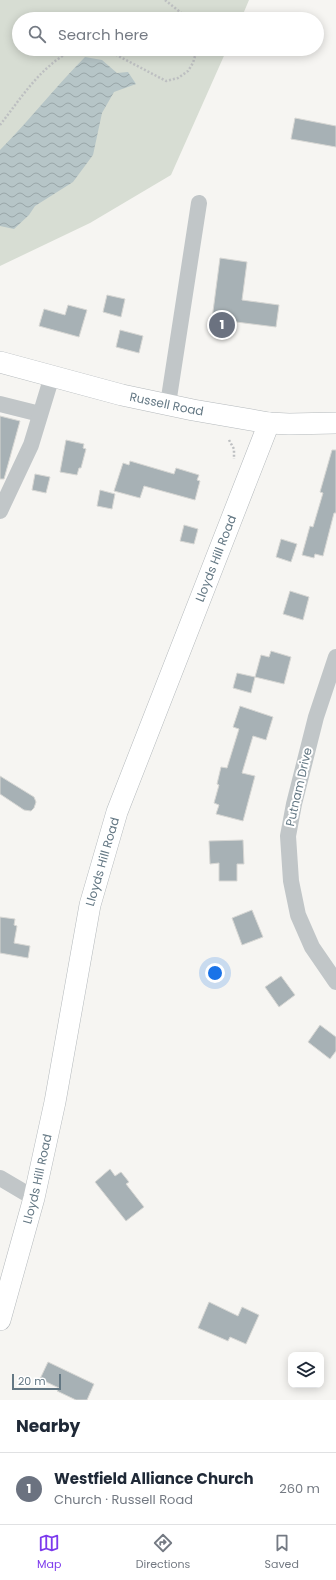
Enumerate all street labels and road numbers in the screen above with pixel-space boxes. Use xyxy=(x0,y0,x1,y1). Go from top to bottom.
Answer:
street label: Russell Road xyxy=(128,388,205,420)
street label: Lloyds Hill Road xyxy=(191,512,240,604)
street label: Putnam Drive xyxy=(281,746,316,828)
street label: Lloyds Hill Road xyxy=(81,815,123,908)
street label: Lloyds Hill Road xyxy=(18,1132,56,1226)

